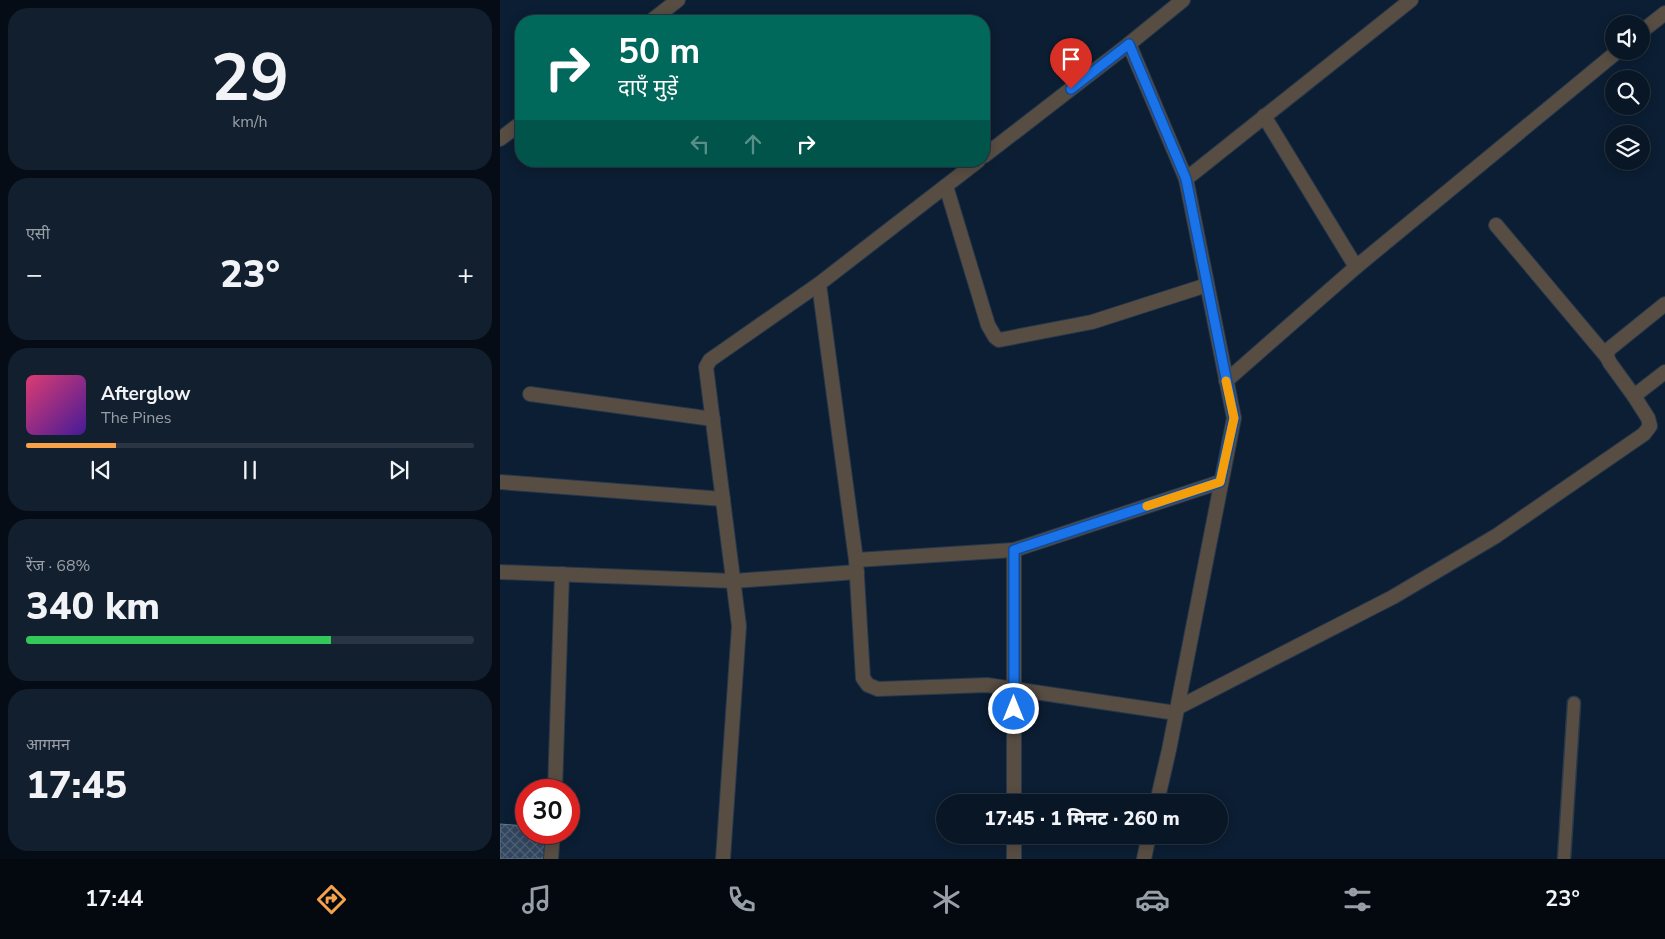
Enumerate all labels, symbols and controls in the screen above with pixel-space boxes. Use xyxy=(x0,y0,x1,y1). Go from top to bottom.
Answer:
map controls xyxy=(1605,15,1650,170)
button: sound xyxy=(1605,15,1650,60)
text: 50 m xyxy=(618,28,700,75)
text: 29 xyxy=(211,34,289,123)
icon: right xyxy=(535,35,600,100)
pin xyxy=(1050,38,1092,89)
icon: arrive xyxy=(1057,45,1085,73)
button: search xyxy=(1605,70,1650,115)
text: दाएँ मुड़ें xyxy=(618,73,678,103)
text: km/h xyxy=(232,111,268,133)
button: layers xyxy=(1605,125,1650,170)
icon: left xyxy=(686,130,714,158)
icon: ahead xyxy=(739,130,767,158)
icon: right xyxy=(792,130,820,158)
text: एसी xyxy=(26,223,50,245)
text: 23° xyxy=(220,249,280,300)
text: − xyxy=(26,256,43,294)
text: + xyxy=(457,256,474,294)
text: Afterglow xyxy=(101,381,191,407)
text: The Pines xyxy=(101,407,171,429)
icon: previous xyxy=(87,456,115,484)
icon: pause xyxy=(236,456,264,484)
icon: next xyxy=(385,456,413,484)
text: रेंज · 68% xyxy=(26,555,90,577)
text: 340 km xyxy=(26,581,160,632)
position arrow xyxy=(987,682,1039,734)
text: आगमन xyxy=(26,734,70,756)
text: 17:45 xyxy=(26,760,127,811)
speed limit sign: 30 xyxy=(515,779,580,844)
text: 17:45 · 1 मिनट · 260 m xyxy=(984,806,1180,832)
icon: directions xyxy=(314,882,349,917)
icon: music xyxy=(519,882,554,917)
icon: phone xyxy=(724,882,759,917)
icon: climate xyxy=(929,882,964,917)
icon: car xyxy=(1135,882,1170,917)
icon: filters xyxy=(1340,882,1375,917)
text: 17:44 xyxy=(85,884,143,914)
text: 23° xyxy=(1545,884,1580,914)

